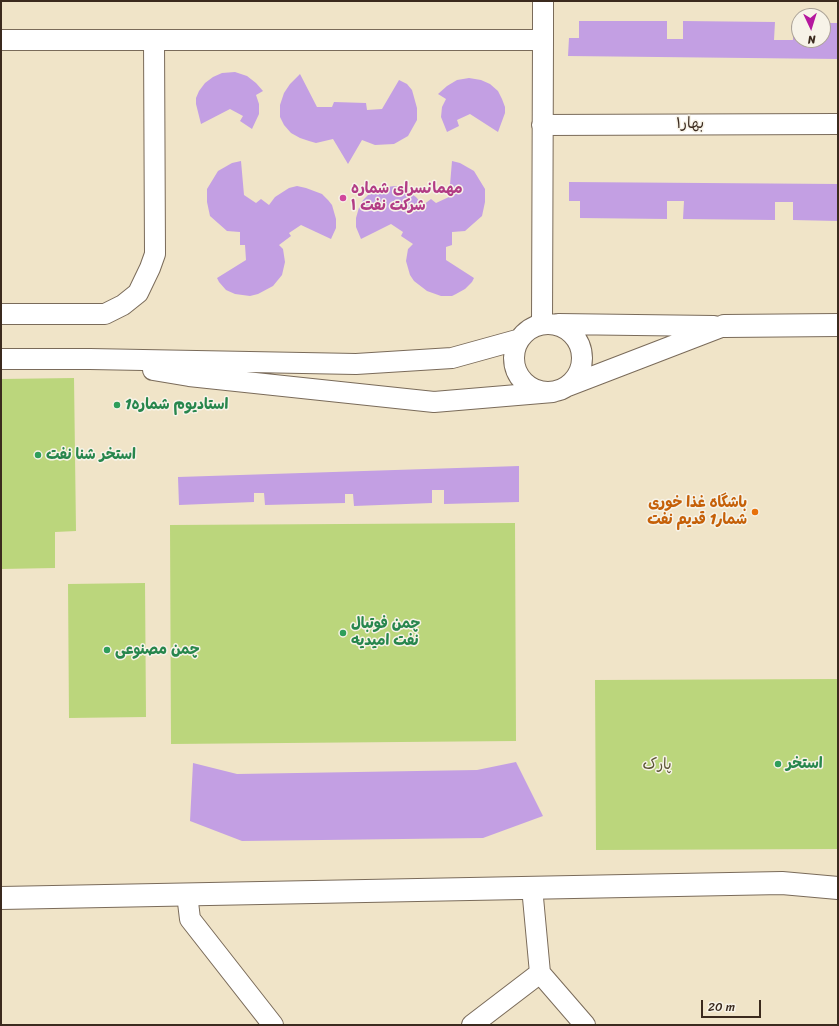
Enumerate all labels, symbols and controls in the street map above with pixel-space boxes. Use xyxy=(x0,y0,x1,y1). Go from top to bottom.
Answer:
north arrow xyxy=(791,8,831,48)
text: N xyxy=(807,30,816,49)
street label: بهار۱ xyxy=(676,115,704,133)
place label: مهمانسرای شماره ۱ شرکت نفت xyxy=(351,180,463,215)
marker: مهمانسرای شماره ۱ شرکت نفت xyxy=(338,193,348,203)
place label: استادیوم شماره1 xyxy=(125,396,228,414)
marker: استادیوم شماره1 xyxy=(112,400,122,410)
place label: استخر شنا نفت xyxy=(46,446,136,464)
marker: استخر شنا نفت xyxy=(33,450,43,460)
place label: باشگاه غذا خوری شمار1 قدیم نفت xyxy=(647,494,747,529)
marker: باشگاه غذا خوری شمار1 قدیم نفت xyxy=(750,507,760,517)
place label: چمن فوتبال نفت امیدیه xyxy=(351,615,420,650)
marker: چمن فوتبال نفت امیدیه xyxy=(338,628,348,638)
place label: چمن مصنوعی xyxy=(115,641,200,659)
marker: چمن مصنوعی xyxy=(102,645,112,655)
place label: استخر xyxy=(786,755,822,773)
park label: پارک xyxy=(642,756,672,774)
marker: استخر xyxy=(773,759,783,769)
scale bar xyxy=(703,992,763,1018)
text: 20 m xyxy=(708,996,735,1018)

